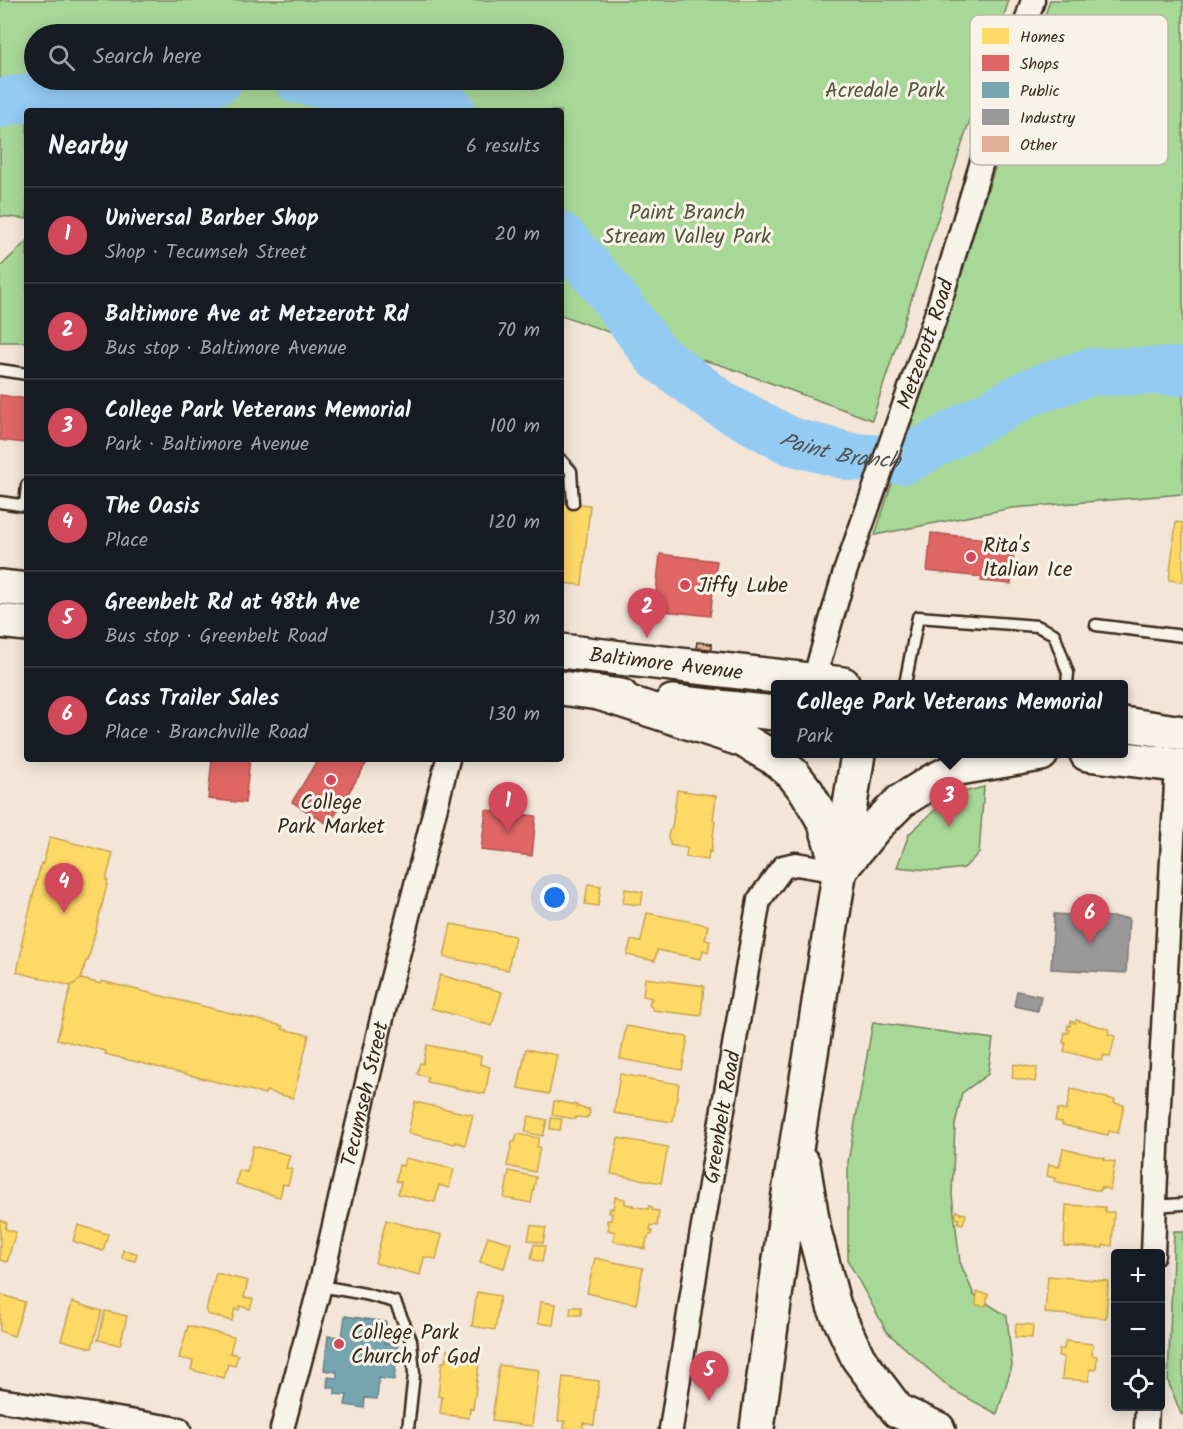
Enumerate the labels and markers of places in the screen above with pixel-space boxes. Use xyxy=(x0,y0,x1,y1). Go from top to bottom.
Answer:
place label: Rita's Italian Ice xyxy=(983,530,1073,587)
marker: Rita's Italian Ice xyxy=(964,550,978,564)
place label: Jiffy Lube xyxy=(697,570,788,603)
marker: Jiffy Lube xyxy=(678,578,692,592)
pin: 2 xyxy=(628,588,666,638)
marker: College Park Market xyxy=(324,773,338,787)
pin: 3 xyxy=(930,778,968,827)
pin: 1 xyxy=(488,782,528,832)
place label: College Park Market xyxy=(277,787,385,844)
pin: 4 xyxy=(44,864,84,913)
pin: 6 xyxy=(1070,894,1110,944)
place label: College Park Church of God xyxy=(351,1317,480,1374)
marker: College Park Church of God xyxy=(332,1337,346,1351)
pin: 5 xyxy=(690,1352,728,1401)

